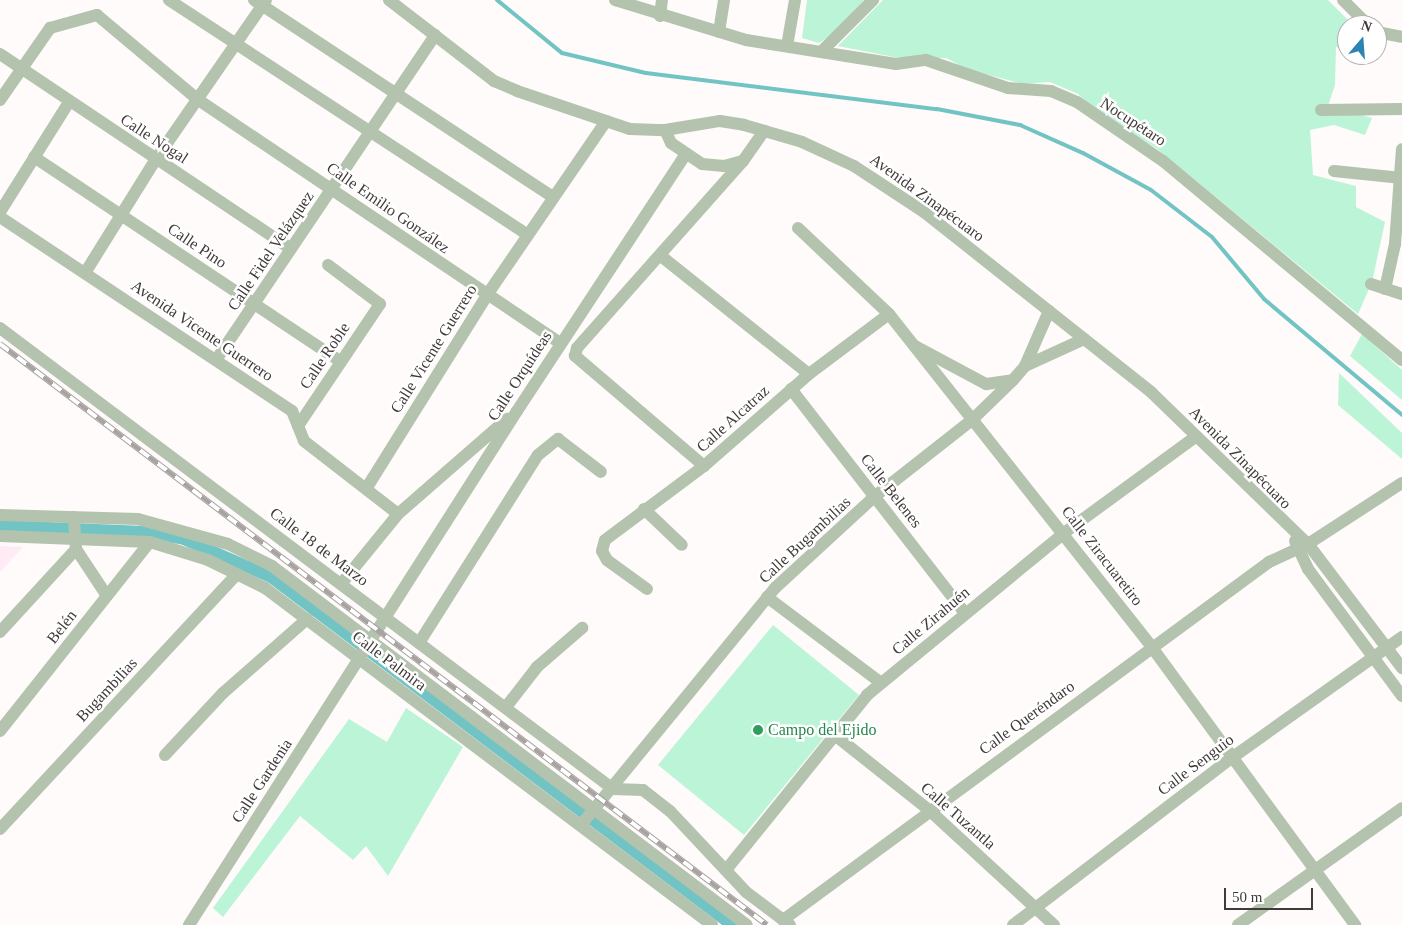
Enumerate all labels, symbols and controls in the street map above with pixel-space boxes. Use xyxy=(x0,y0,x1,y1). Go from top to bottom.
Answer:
north arrow xyxy=(1337,15,1387,65)
text: N xyxy=(1359,18,1374,35)
street label: Nocupétaro xyxy=(1096,94,1170,150)
street label: Calle Nogal xyxy=(117,110,191,168)
street label: Avenida Zinapécuaro xyxy=(866,150,988,246)
street label: Calle Emilio González xyxy=(323,158,453,258)
street label: Calle Fidel Velázquez xyxy=(224,187,318,315)
street label: Calle Pino xyxy=(164,219,230,273)
street label: Avenida Vicente Guerrero xyxy=(127,276,277,386)
street label: Calle Vicente Guerrero xyxy=(387,281,481,417)
street label: Calle Roble xyxy=(296,319,354,393)
street label: Calle Orquídeas xyxy=(484,327,556,425)
street label: Calle Alcatraz xyxy=(692,381,774,457)
street label: Avenida Zinapécuaro xyxy=(1185,403,1295,513)
street label: Calle Belenes xyxy=(856,450,926,532)
street label: Calle Bugambilias xyxy=(755,493,855,587)
street label: Calle Ziracuaretiro xyxy=(1057,502,1147,610)
street label: Calle 18 de Marzo xyxy=(266,504,372,590)
street label: Calle Zirahuén xyxy=(888,583,974,659)
street label: Belén xyxy=(43,606,81,648)
street label: Calle Palmira xyxy=(348,627,430,695)
street label: Bugambilias xyxy=(72,654,142,726)
street label: Calle Queréndaro xyxy=(976,677,1078,759)
place label: Campo del Ejido xyxy=(768,720,876,740)
marker: Campo del Ejido xyxy=(752,724,764,736)
street label: Calle Senguio xyxy=(1154,730,1238,800)
street label: Calle Gardenia xyxy=(228,735,296,827)
street label: Calle Tuzantla xyxy=(917,778,999,854)
scale bar xyxy=(1227,878,1316,910)
text: 50 m xyxy=(1232,889,1262,905)

